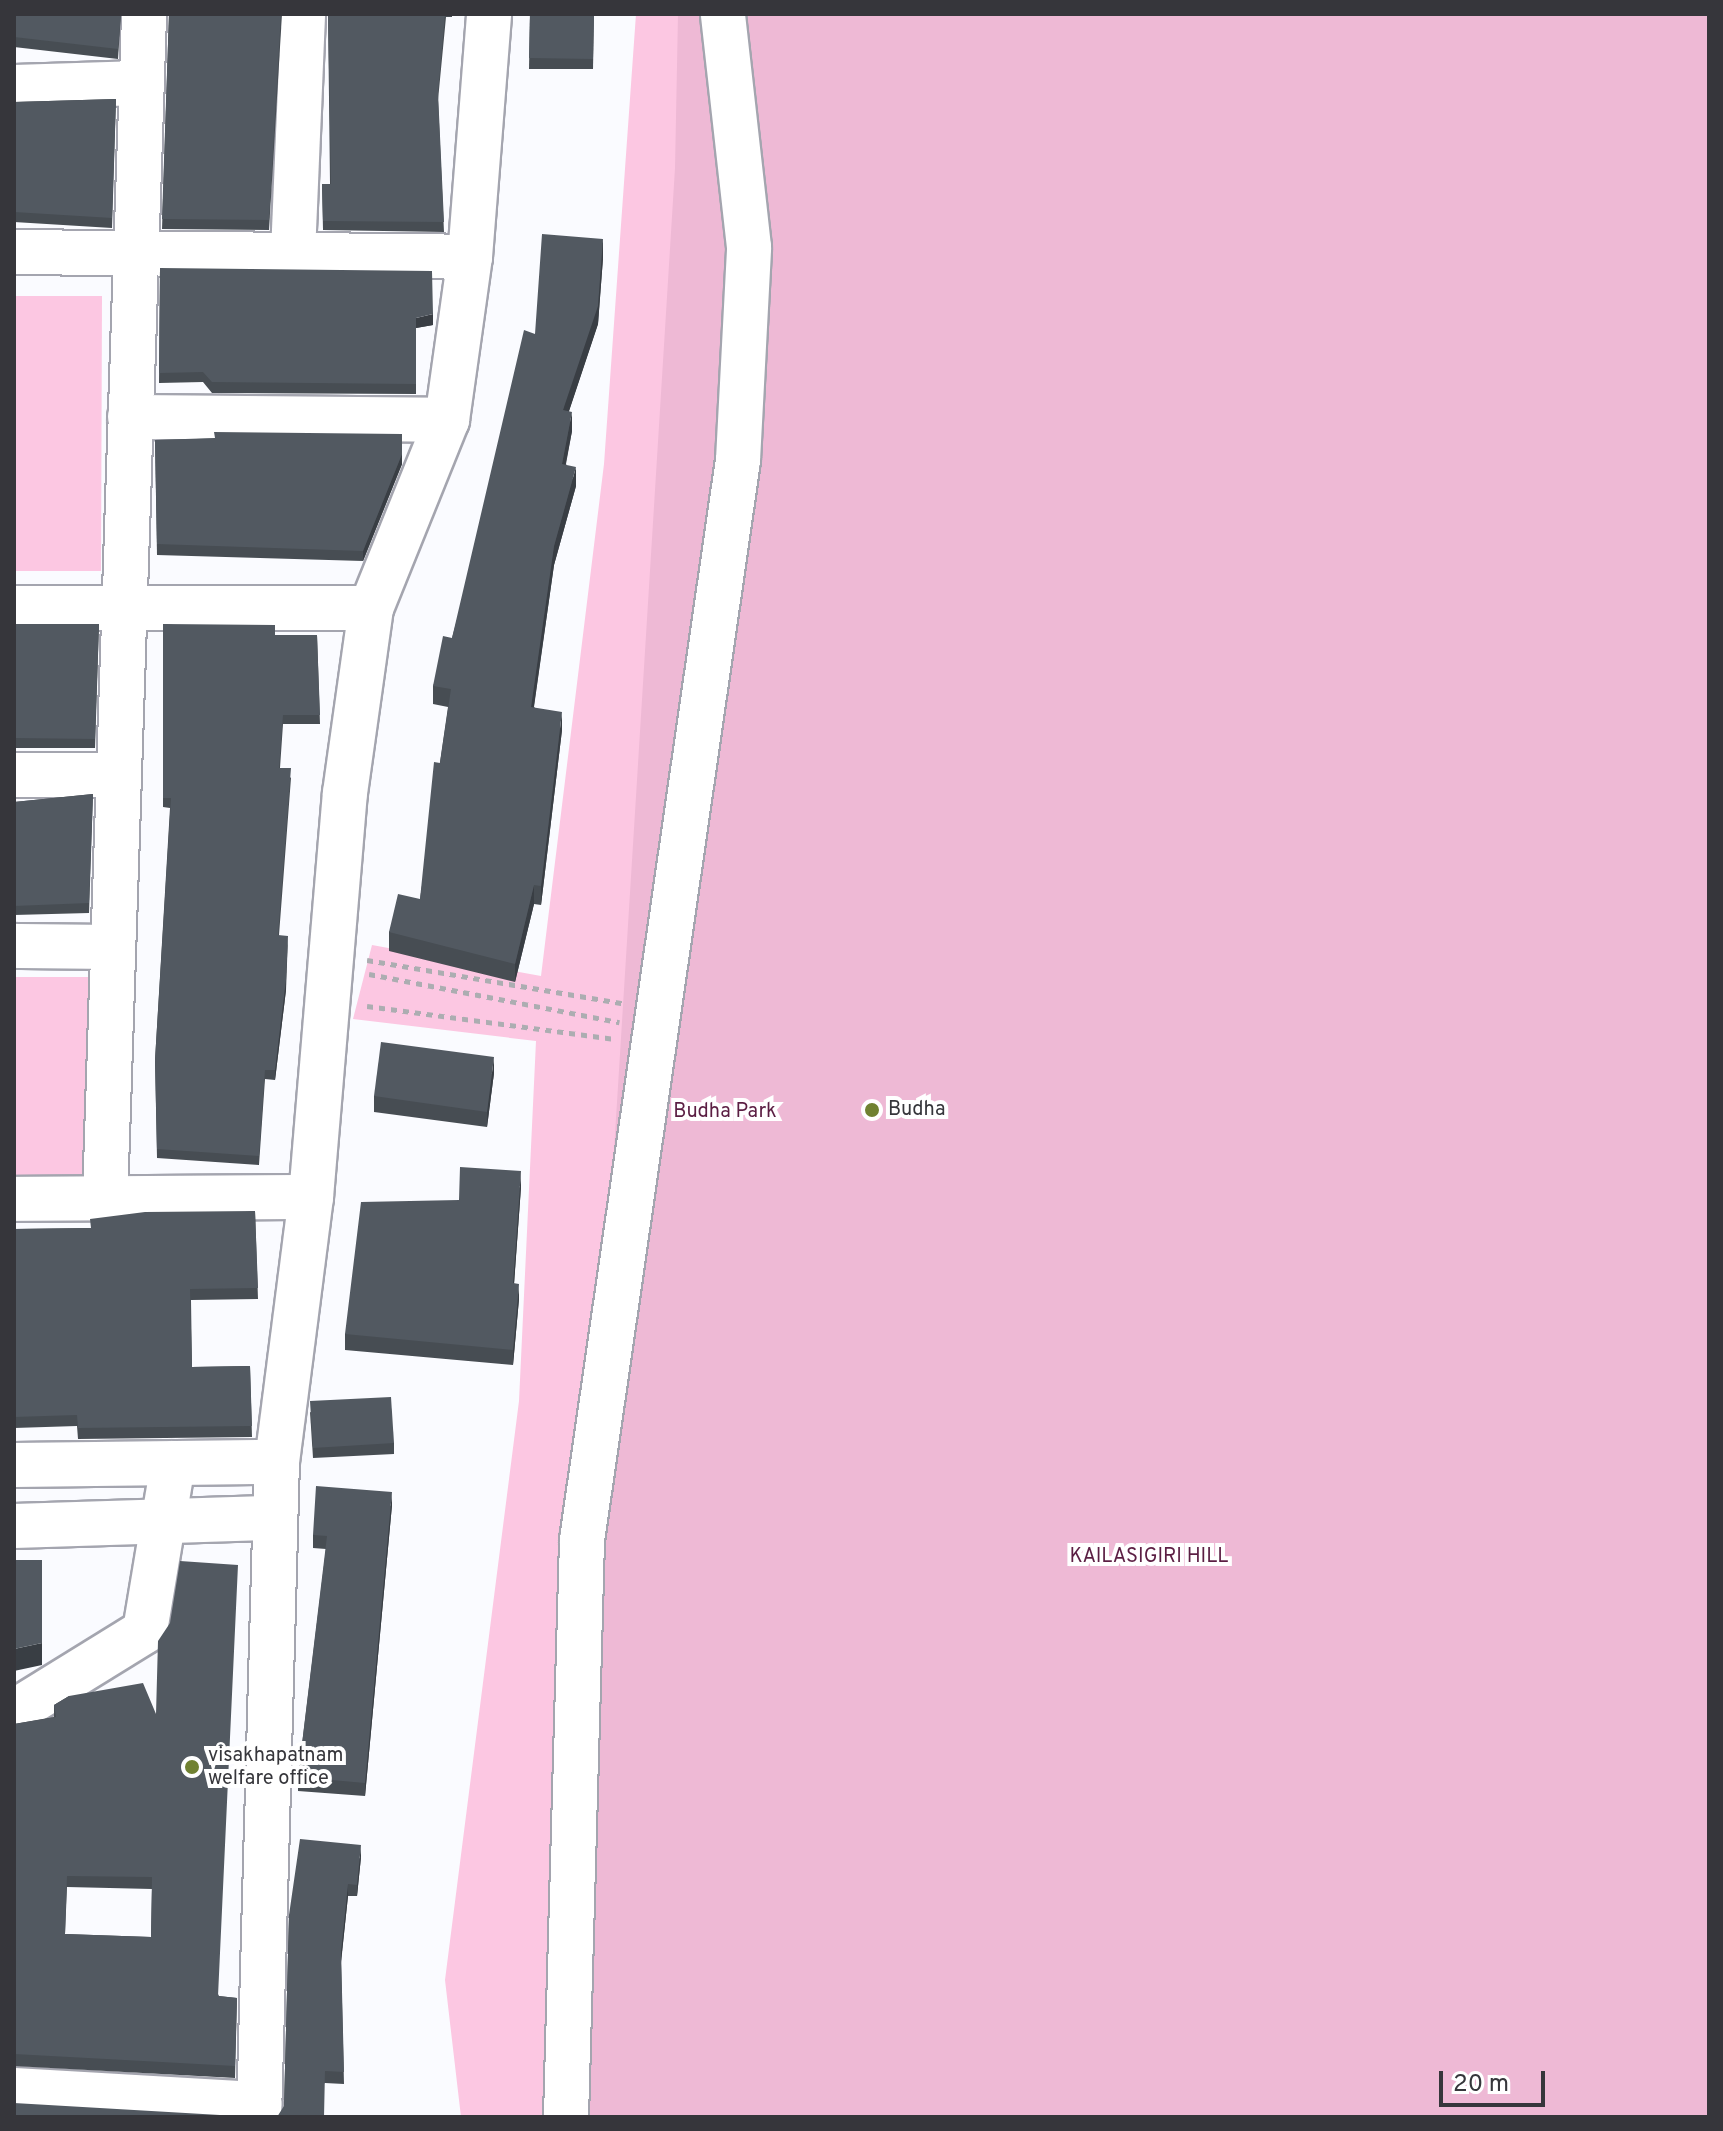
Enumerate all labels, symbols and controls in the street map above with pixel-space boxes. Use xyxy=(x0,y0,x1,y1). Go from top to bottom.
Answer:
place label: Budha xyxy=(888,1098,945,1122)
park label: Budha Park xyxy=(673,1100,777,1124)
marker: Budha xyxy=(863,1101,881,1119)
park label: KAILASIGIRI HILL xyxy=(1069,1545,1229,1569)
place label: visakhapatnam welfare office xyxy=(208,1744,343,1791)
marker: visakhapatnam welfare office xyxy=(183,1758,201,1776)
scale bar xyxy=(1443,2055,1549,2105)
text: 20 m xyxy=(1453,2070,1509,2100)

